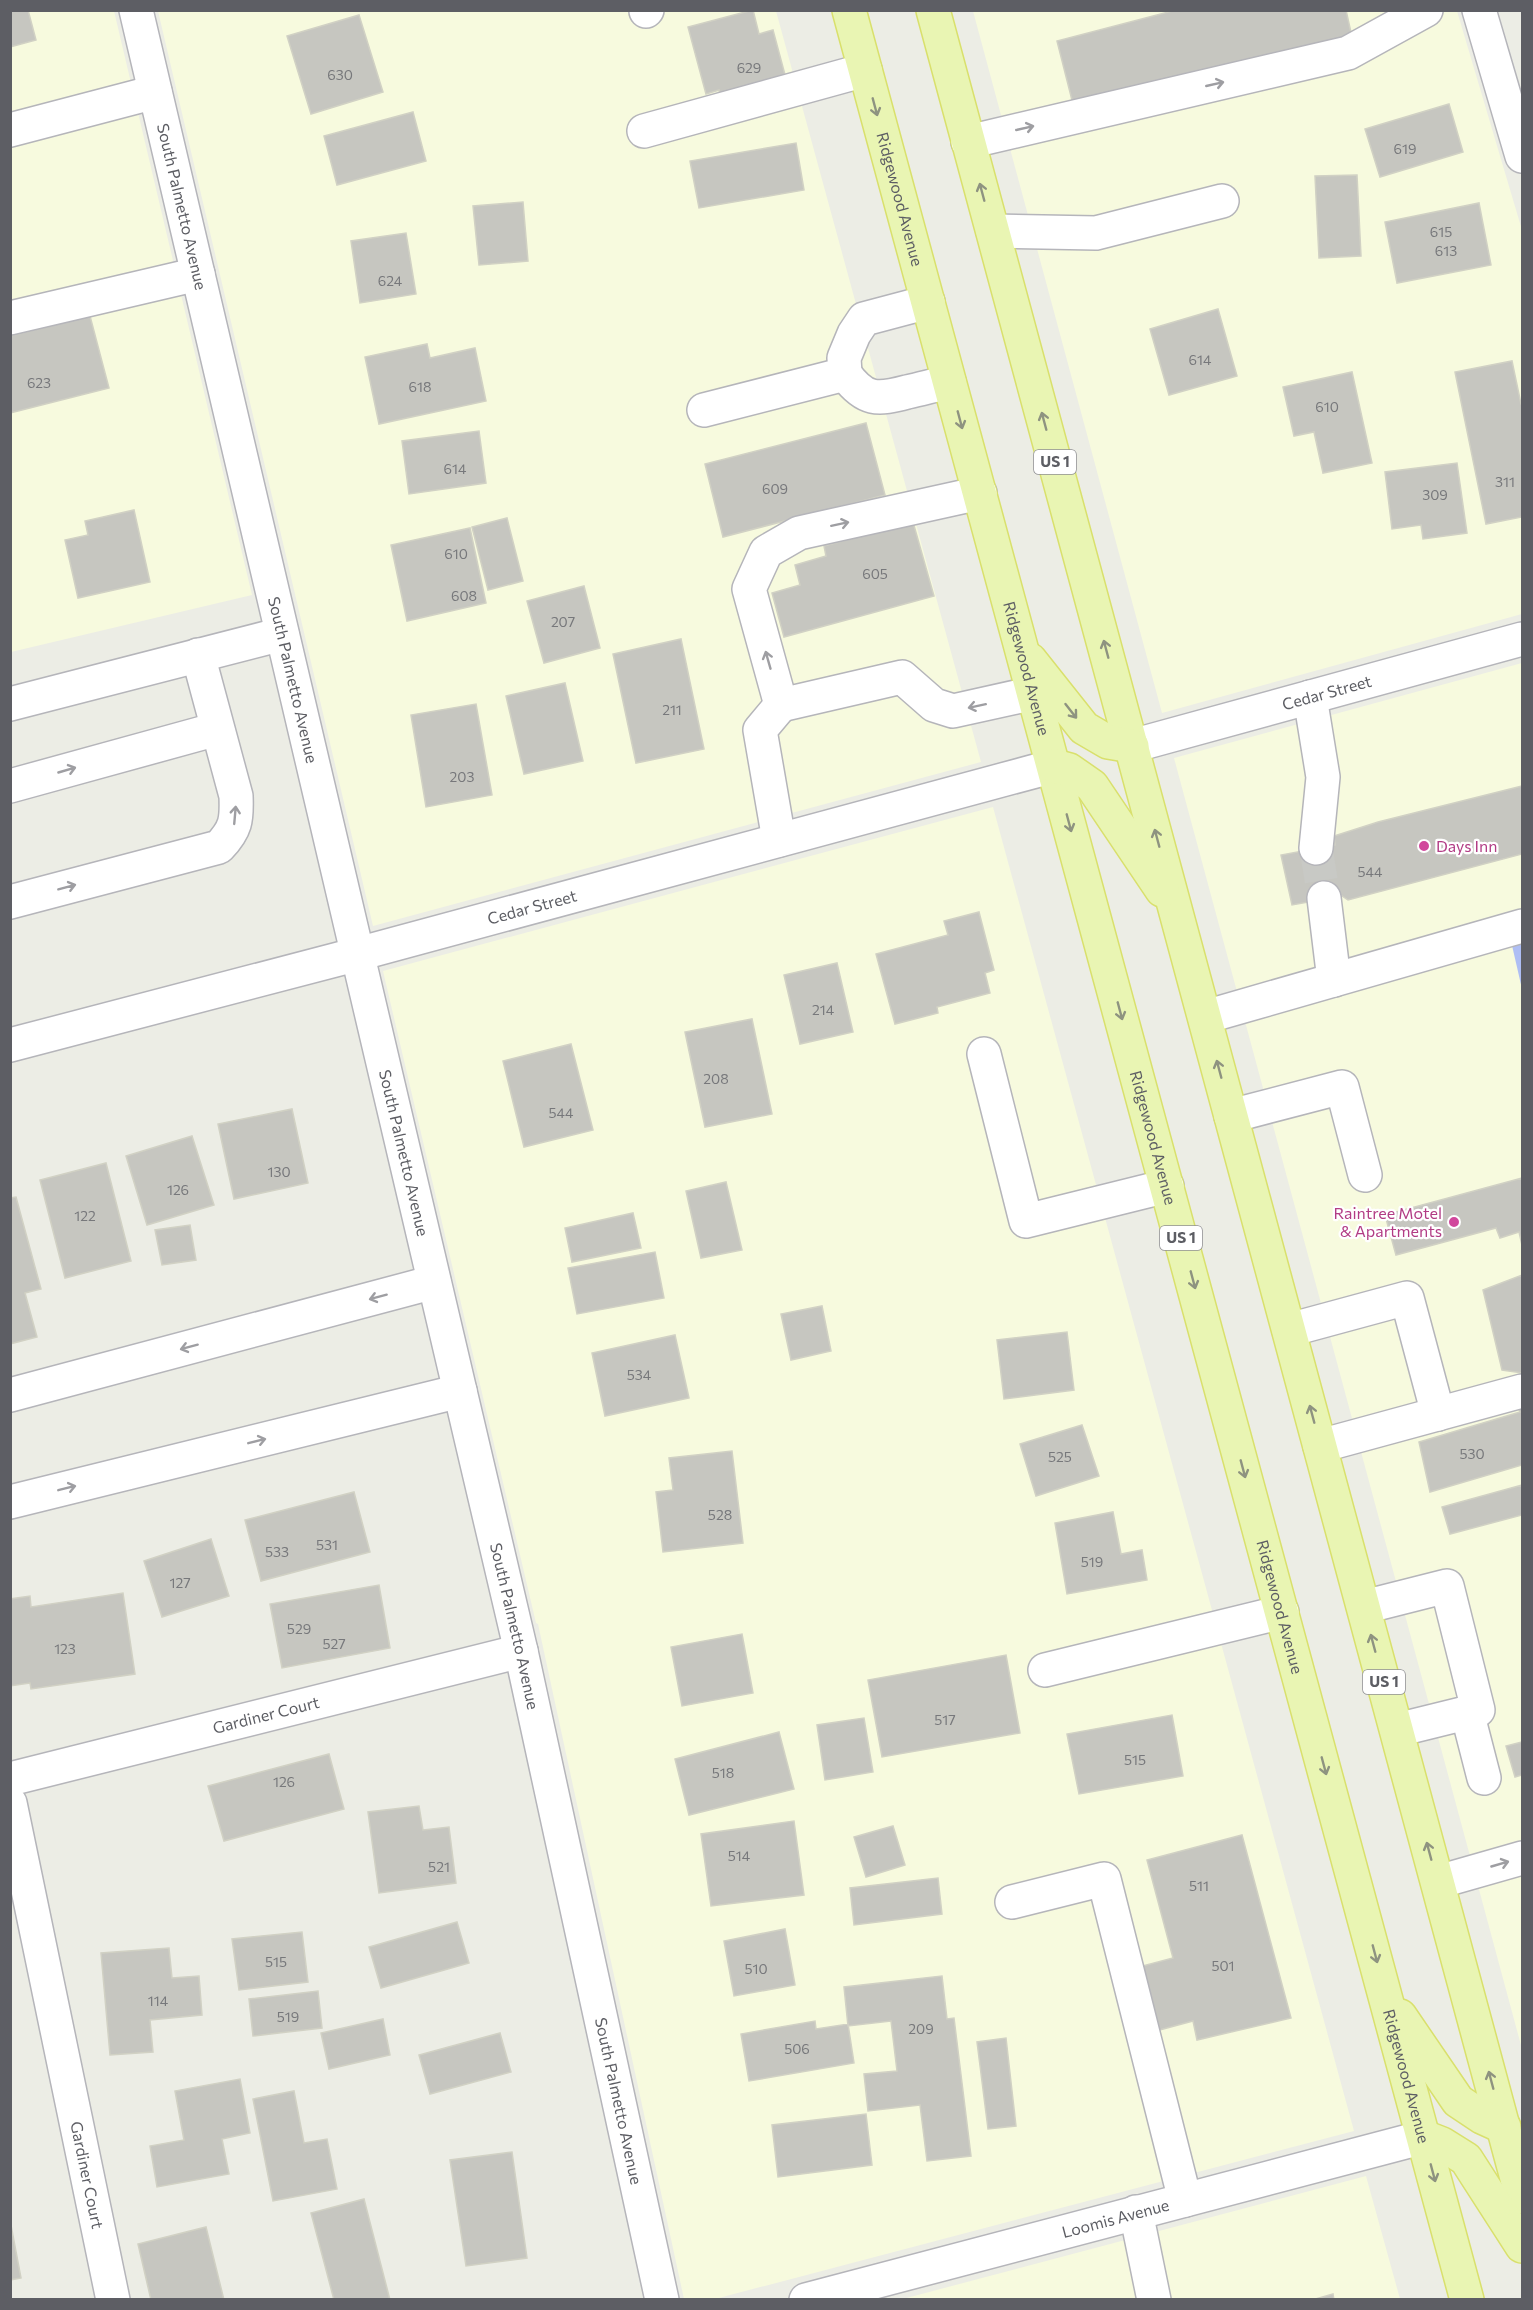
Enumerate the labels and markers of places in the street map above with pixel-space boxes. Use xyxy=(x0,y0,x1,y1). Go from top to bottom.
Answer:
place label: Days Inn xyxy=(1436,836,1497,855)
marker: Days Inn xyxy=(1417,839,1431,853)
place label: Raintree Motel & Apartments xyxy=(1333,1203,1442,1240)
marker: Raintree Motel & Apartments xyxy=(1447,1215,1461,1229)

